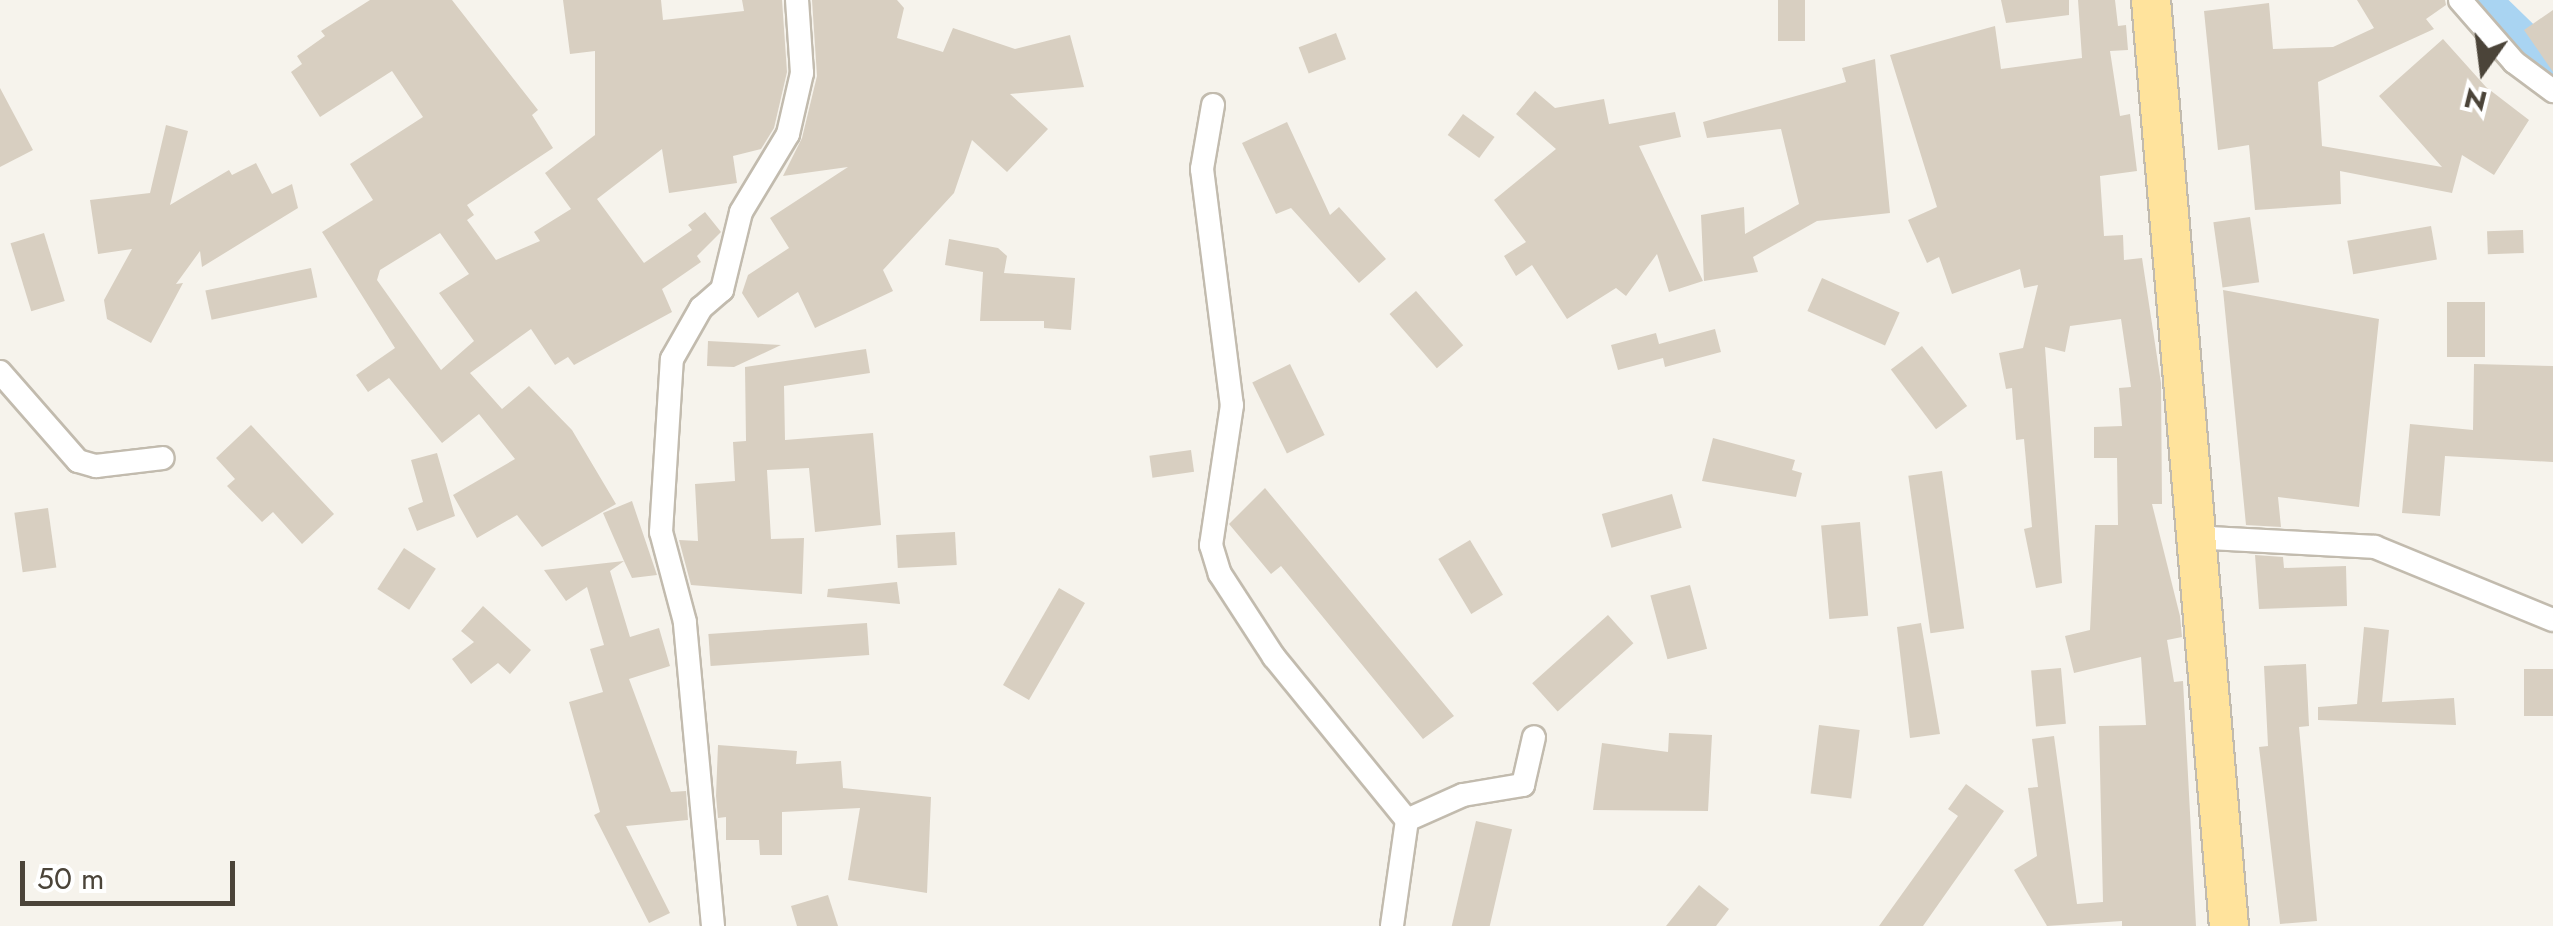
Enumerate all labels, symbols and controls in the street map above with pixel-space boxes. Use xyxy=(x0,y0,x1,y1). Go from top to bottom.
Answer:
north arrow xyxy=(2433,20,2533,120)
text: N xyxy=(2460,77,2491,122)
scale bar xyxy=(25,841,240,903)
text: 50 m xyxy=(37,857,104,900)

